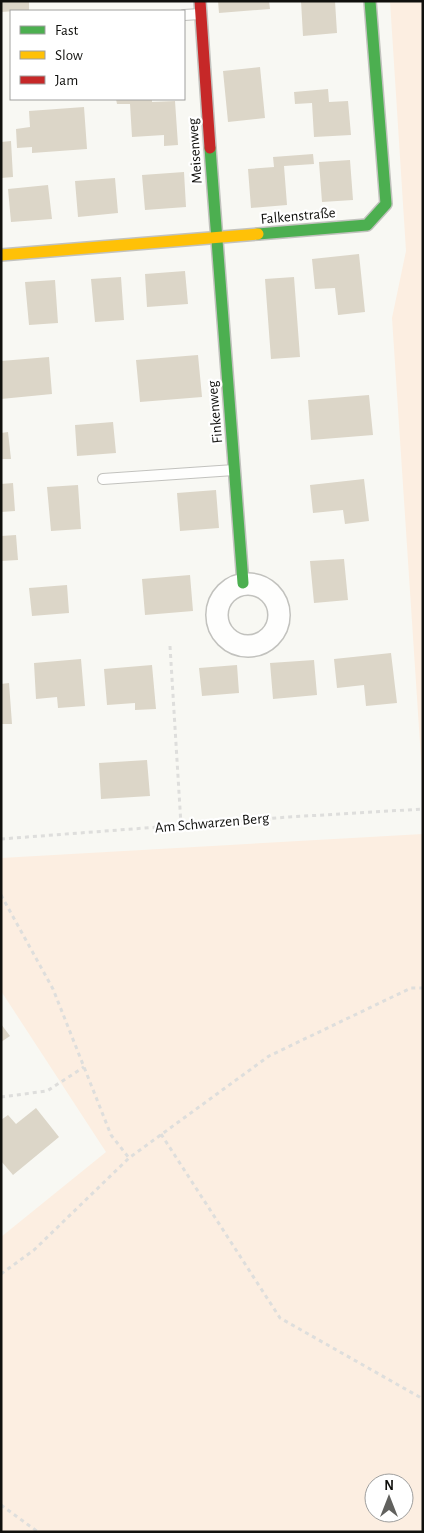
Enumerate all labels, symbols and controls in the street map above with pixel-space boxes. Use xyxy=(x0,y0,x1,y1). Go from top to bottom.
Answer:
legend xyxy=(10,10,185,100)
text: Fast xyxy=(55,23,79,38)
text: Slow xyxy=(55,48,83,63)
text: Jam xyxy=(55,73,78,88)
street label: Meisenweg xyxy=(185,117,205,184)
street label: Falkenstraße xyxy=(260,205,336,227)
street label: Finkenweg xyxy=(205,379,225,444)
street label: Am Schwarzen Berg xyxy=(154,810,270,835)
north arrow xyxy=(364,1473,414,1523)
text: N xyxy=(384,1479,394,1493)

